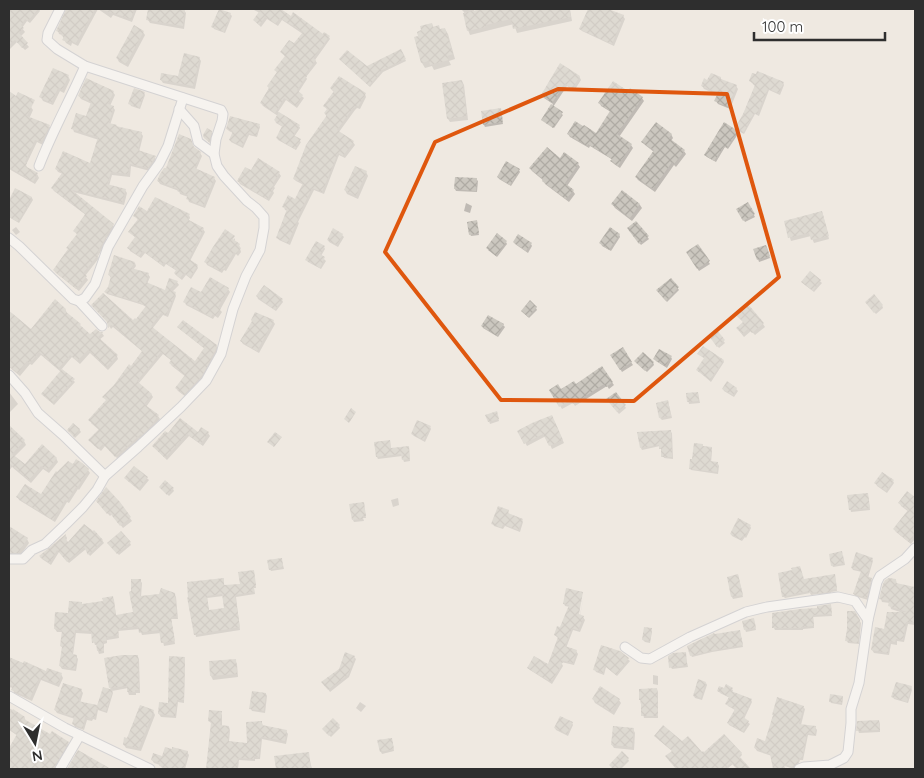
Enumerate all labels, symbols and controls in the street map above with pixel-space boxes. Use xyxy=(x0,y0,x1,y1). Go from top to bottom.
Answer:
scale bar xyxy=(754,10,885,42)
text: 100 m xyxy=(762,17,803,36)
north arrow xyxy=(10,718,60,768)
text: N xyxy=(31,746,44,766)

